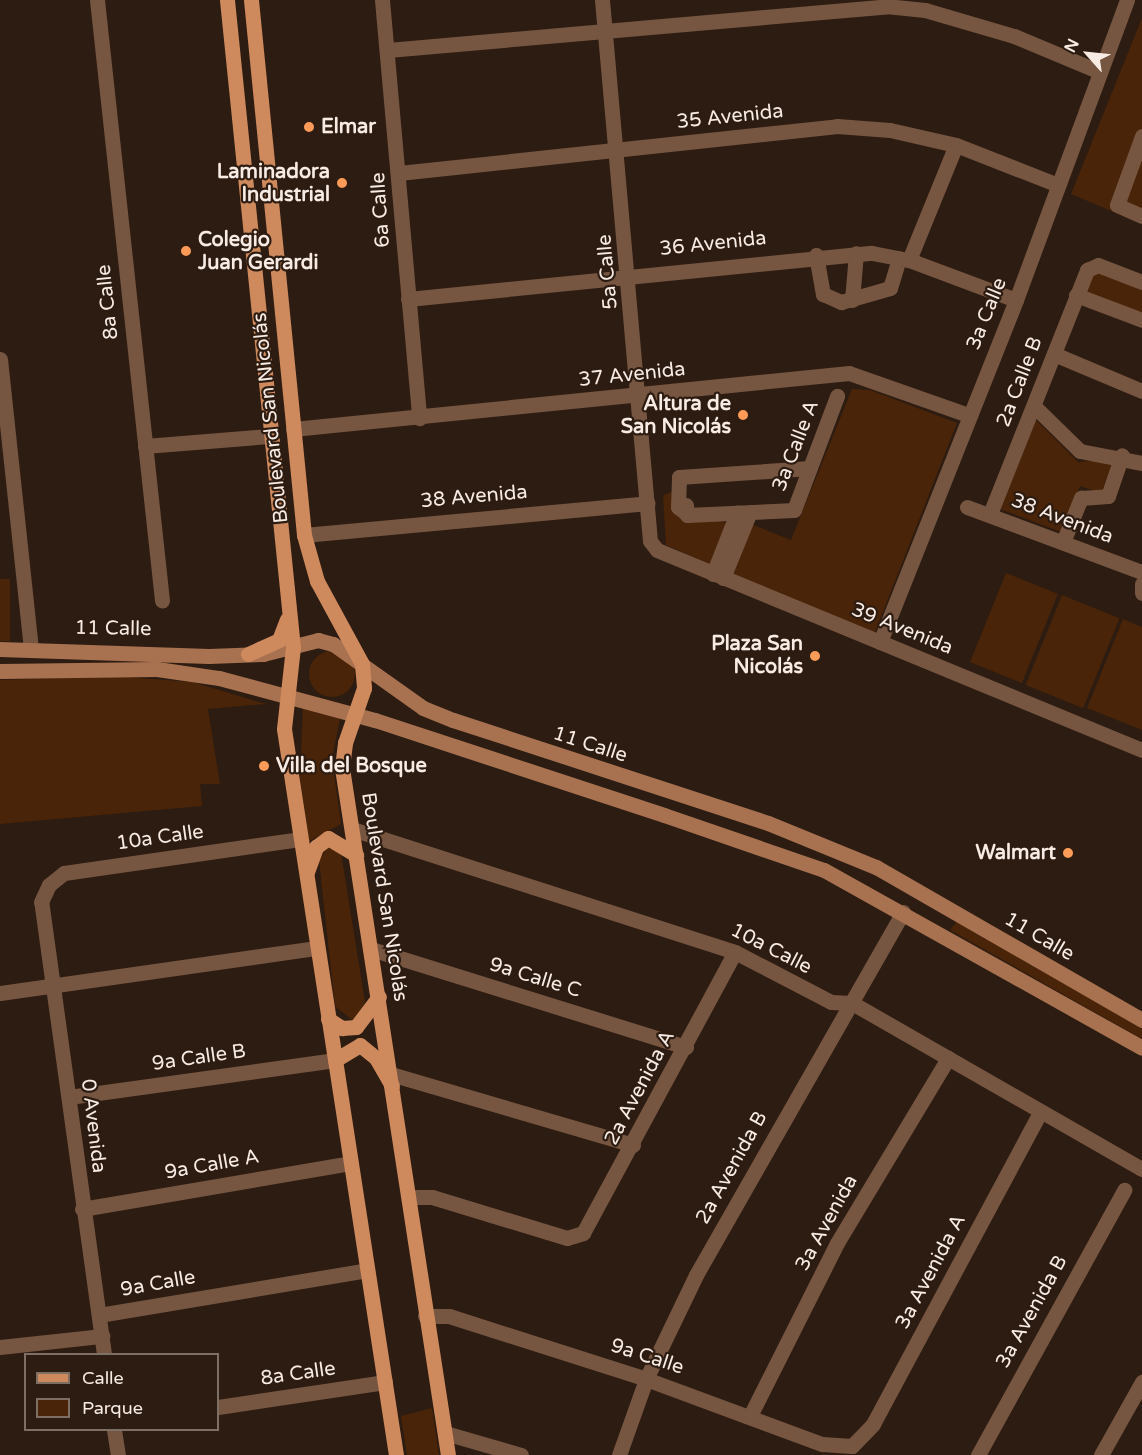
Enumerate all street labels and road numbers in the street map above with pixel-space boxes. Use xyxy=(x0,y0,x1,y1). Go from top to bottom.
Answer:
street label: 35 Avenida xyxy=(675,99,785,135)
street label: 6a Calle xyxy=(366,172,396,248)
street label: 36 Avenida xyxy=(658,226,768,262)
street label: 5a Calle xyxy=(593,233,623,311)
street label: 8a Calle xyxy=(92,263,124,341)
street label: 3a Calle xyxy=(962,275,1012,353)
street label: Boulevard San Nicolás xyxy=(248,312,294,524)
street label: 2a Calle B xyxy=(992,334,1048,430)
street label: 37 Avenida xyxy=(577,357,687,393)
street label: 3a Calle A xyxy=(768,397,824,495)
street label: 38 Avenida xyxy=(419,480,529,514)
street label: 38 Avenida xyxy=(1008,489,1116,549)
street label: 39 Avenida xyxy=(848,598,956,660)
street label: 11 Calle xyxy=(74,616,152,642)
street label: 11 Calle xyxy=(550,722,630,768)
street label: Boulevard San Nicolás xyxy=(356,791,412,1003)
street label: 10a Calle xyxy=(115,820,205,856)
street label: 11 Calle xyxy=(1000,907,1078,967)
street label: 10a Calle xyxy=(726,918,816,980)
street label: 9a Calle C xyxy=(486,953,584,1003)
street label: 2a Avenida A xyxy=(600,1027,680,1149)
street label: 9a Calle B xyxy=(151,1040,247,1076)
street label: 0 Avenida xyxy=(75,1078,111,1174)
street label: 2a Avenida B xyxy=(691,1107,773,1229)
street label: 9a Calle A xyxy=(163,1145,261,1185)
street label: 3a Avenida xyxy=(791,1171,863,1275)
street label: 3a Avenida A xyxy=(891,1211,971,1333)
street label: 3a Avenida B xyxy=(991,1251,1073,1373)
street label: 9a Calle xyxy=(119,1266,197,1302)
street label: 9a Calle xyxy=(607,1334,687,1380)
street label: 8a Calle xyxy=(259,1357,337,1391)

